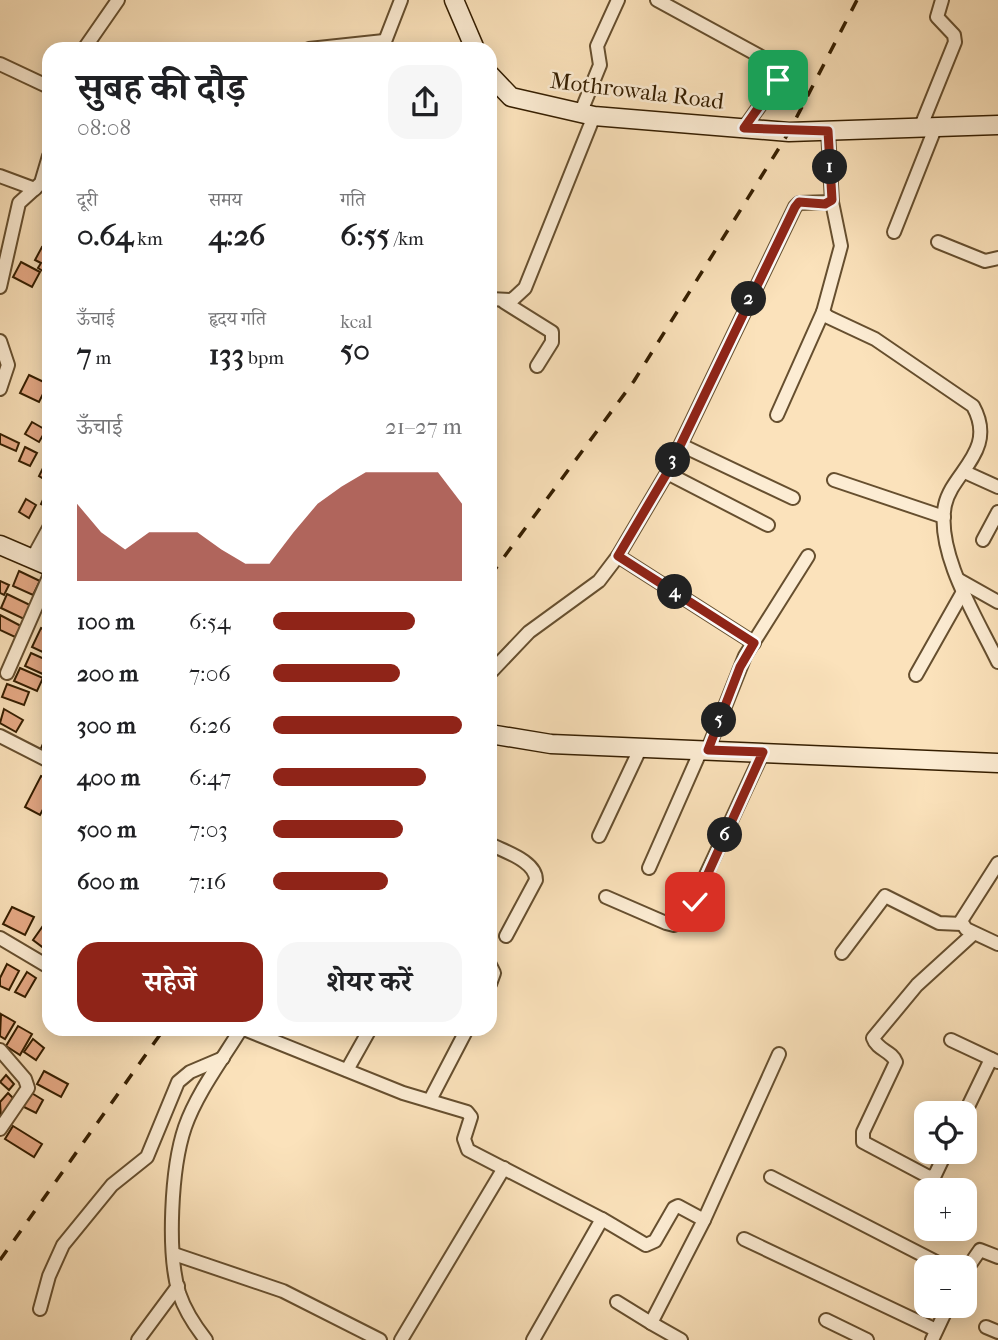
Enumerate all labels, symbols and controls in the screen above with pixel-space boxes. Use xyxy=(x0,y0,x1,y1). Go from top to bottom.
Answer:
pin xyxy=(748,50,808,110)
icon: arrive xyxy=(759,61,797,99)
text: सुबह की दौड़ xyxy=(77,65,246,110)
button: share xyxy=(388,65,462,139)
street label: Mothrowala Road xyxy=(549,67,726,115)
text: 08:08 xyxy=(77,114,131,141)
pin: 1 xyxy=(812,150,848,184)
text: 1 xyxy=(826,155,833,177)
text: दूरी xyxy=(77,189,98,211)
text: समय xyxy=(209,189,242,211)
text: गति xyxy=(340,189,365,211)
text: 0.64 xyxy=(77,218,133,253)
text: 4:26 xyxy=(209,218,265,253)
text: 6:55 xyxy=(340,218,390,253)
text: km xyxy=(133,228,163,250)
text: /km xyxy=(390,228,424,250)
pin: 2 xyxy=(732,282,766,316)
text: 2 xyxy=(744,287,753,309)
text: ऊँचाई xyxy=(77,308,114,330)
text: हृदय गति xyxy=(209,308,266,330)
text: kcal xyxy=(340,311,372,333)
text: 50 xyxy=(340,333,370,368)
text: 7 xyxy=(77,337,91,372)
text: 133 xyxy=(209,337,244,372)
text: m xyxy=(91,347,111,369)
text: bpm xyxy=(244,347,284,369)
text: ऊँचाई xyxy=(77,413,122,440)
text: 21–27 m xyxy=(385,413,462,440)
pin: 3 xyxy=(656,442,690,477)
text: 3 xyxy=(669,448,676,470)
pin: 4 xyxy=(658,574,692,610)
text: 4 xyxy=(669,580,680,602)
text: 100 m xyxy=(77,608,135,635)
text: 6:54 xyxy=(189,608,231,635)
text: 200 m xyxy=(77,660,138,687)
text: 7:06 xyxy=(189,660,231,687)
pin: 5 xyxy=(702,702,736,738)
text: 5 xyxy=(714,708,723,730)
text: 300 m xyxy=(77,712,136,739)
text: 6:26 xyxy=(189,712,231,739)
text: 400 m xyxy=(77,764,140,791)
text: 6:47 xyxy=(189,764,231,791)
text: 500 m xyxy=(77,816,136,843)
text: 7:03 xyxy=(189,816,228,843)
pin: 6 xyxy=(708,818,742,852)
text: 6 xyxy=(719,823,730,845)
text: 600 m xyxy=(77,868,139,895)
text: 7:16 xyxy=(189,868,226,895)
pin xyxy=(665,872,725,932)
icon: check xyxy=(676,883,714,921)
button: सहेजें xyxy=(77,942,263,1022)
button: शेयर करें xyxy=(277,942,462,1022)
map controls xyxy=(914,1101,977,1318)
button: locate xyxy=(914,1101,977,1164)
button: + xyxy=(914,1178,977,1241)
button: − xyxy=(914,1255,977,1318)

